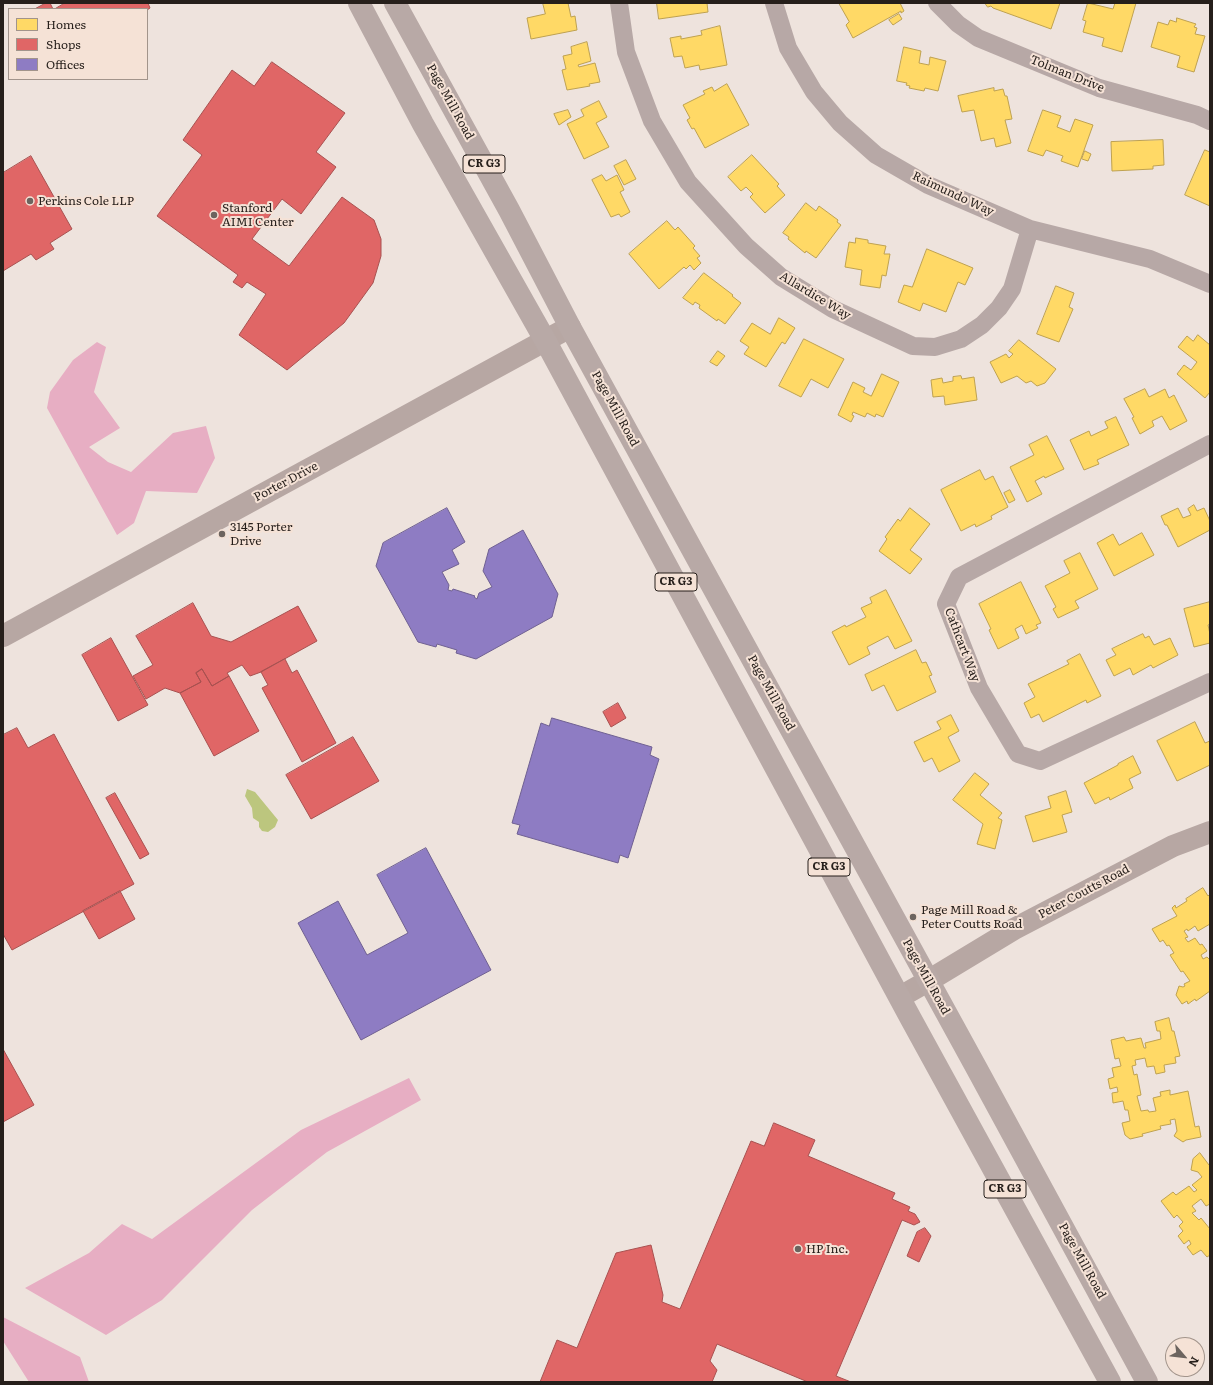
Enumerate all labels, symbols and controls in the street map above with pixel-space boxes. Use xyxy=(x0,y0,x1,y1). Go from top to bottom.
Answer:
legend xyxy=(8,8,148,80)
text: Homes xyxy=(46,15,86,33)
text: Shops xyxy=(46,35,81,53)
street label: Tolman Drive xyxy=(1028,53,1106,95)
text: Offices xyxy=(46,55,84,73)
street label: Page Mill Road xyxy=(423,62,477,142)
road number: CR G3 xyxy=(463,155,505,173)
street label: Raimundo Way xyxy=(910,169,996,219)
place label: Perkins Cole LLP xyxy=(38,194,134,208)
marker: Perkins Cole LLP xyxy=(25,196,35,206)
place label: Stanford AIMI Center xyxy=(222,201,294,229)
marker: Stanford AIMI Center xyxy=(209,210,219,220)
street label: Allardice Way xyxy=(777,269,853,323)
street label: Page Mill Road xyxy=(588,369,642,449)
street label: Porter Drive xyxy=(252,459,320,505)
place label: 3145 Porter Drive xyxy=(230,520,292,548)
marker: 3145 Porter Drive xyxy=(217,529,227,539)
road number: CR G3 xyxy=(655,573,697,591)
street label: Cathcart Way xyxy=(941,606,983,684)
street label: Page Mill Road xyxy=(744,653,798,733)
road number: CR G3 xyxy=(808,858,850,876)
street label: Peter Coutts Road xyxy=(1036,862,1132,922)
place label: Page Mill Road & Peter Coutts Road xyxy=(921,903,1022,931)
marker: Page Mill Road & Peter Coutts Road xyxy=(908,912,918,922)
street label: Page Mill Road xyxy=(899,937,953,1017)
road number: CR G3 xyxy=(984,1180,1026,1198)
street label: Page Mill Road xyxy=(1055,1221,1109,1301)
place label: HP Inc. xyxy=(806,1242,848,1256)
marker: HP Inc. xyxy=(793,1244,803,1254)
north arrow xyxy=(1165,1337,1205,1377)
text: N xyxy=(1185,1354,1204,1370)

